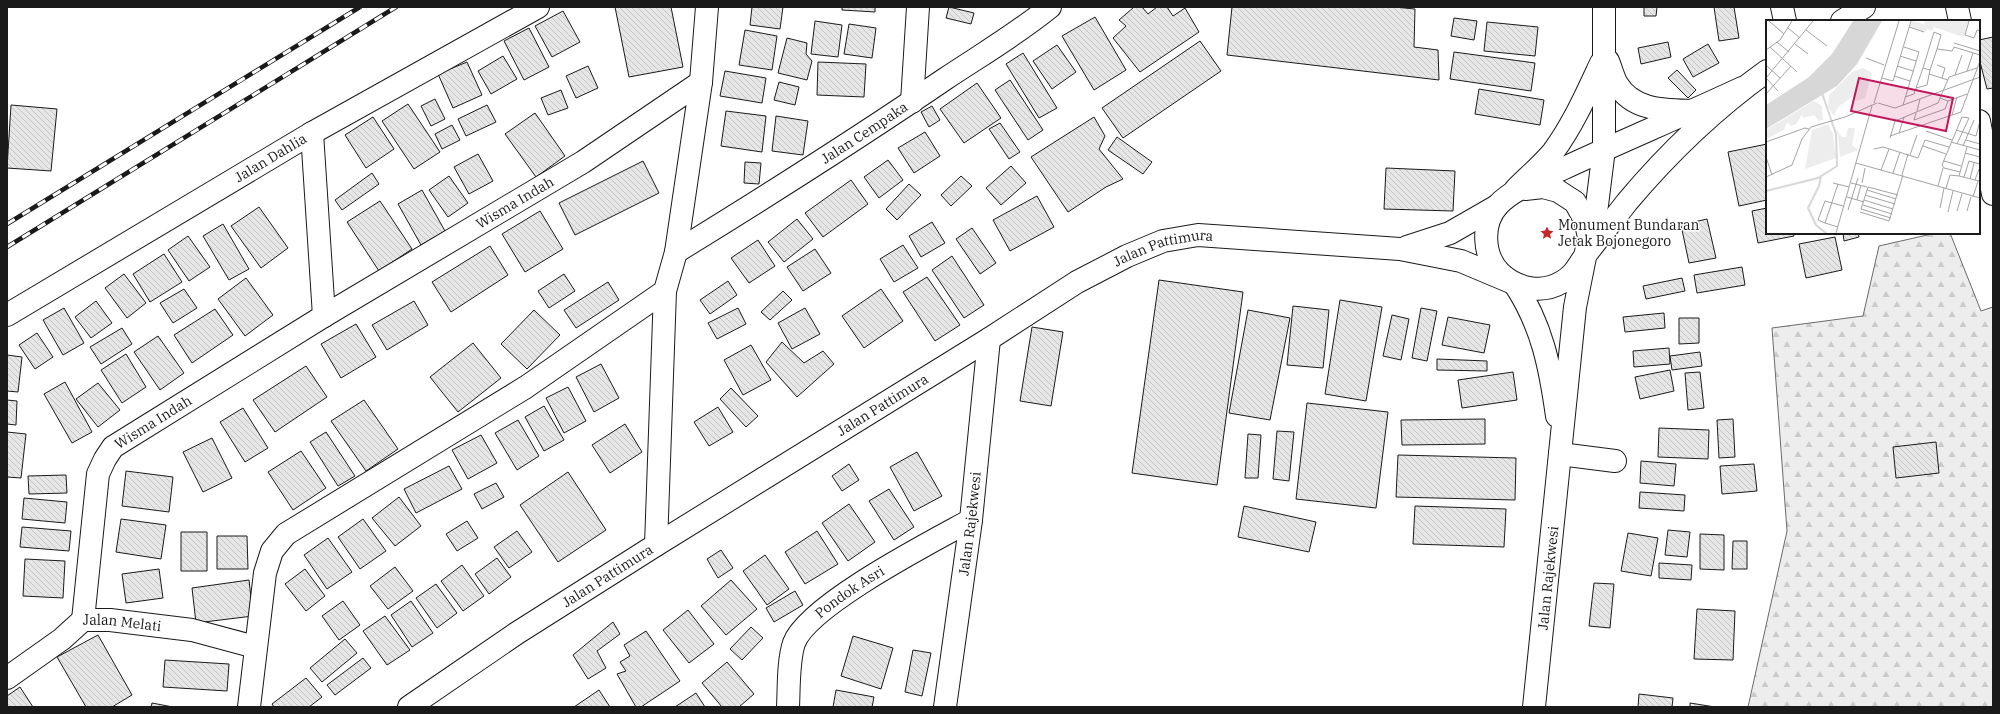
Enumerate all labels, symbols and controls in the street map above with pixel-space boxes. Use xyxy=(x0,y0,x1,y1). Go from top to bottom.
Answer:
inset map xyxy=(1766,20,1980,234)
street label: Jalan Cempaka xyxy=(818,98,911,168)
street label: Jalan Dahlia xyxy=(231,129,310,186)
street label: Wisma Indah xyxy=(472,172,557,233)
place label: Monument Bundaran Jetak Bojonegoro xyxy=(1558,216,1700,250)
place icon: Monument Bundaran Jetak Bojonegoro xyxy=(1539,225,1555,241)
street label: Jalan Pattimura xyxy=(1110,226,1214,271)
street label: Jalan Pattimura xyxy=(834,370,932,440)
street label: Wisma Indah xyxy=(111,391,195,453)
street label: Jalan Rajekwesi xyxy=(954,471,985,577)
street label: Jalan Rajekwesi xyxy=(1534,525,1562,631)
street label: Jalan Pattimura xyxy=(559,540,657,611)
street label: Pondok Asri xyxy=(811,562,888,622)
street label: Jalan Melati xyxy=(83,611,162,635)

